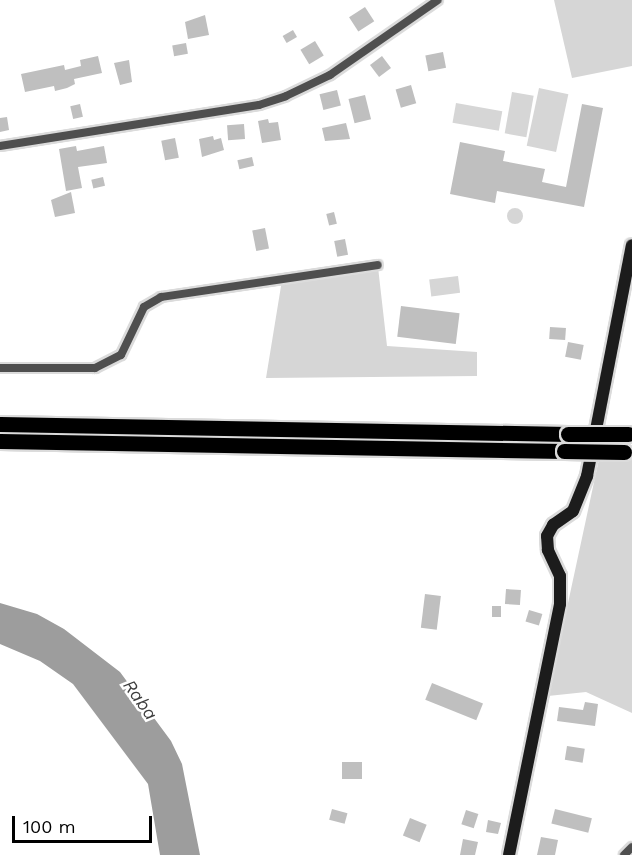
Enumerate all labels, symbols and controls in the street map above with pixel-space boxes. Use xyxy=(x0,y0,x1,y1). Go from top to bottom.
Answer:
water label: Raba xyxy=(118,676,162,724)
scale bar xyxy=(15,804,154,842)
text: 100 m xyxy=(23,816,76,837)

